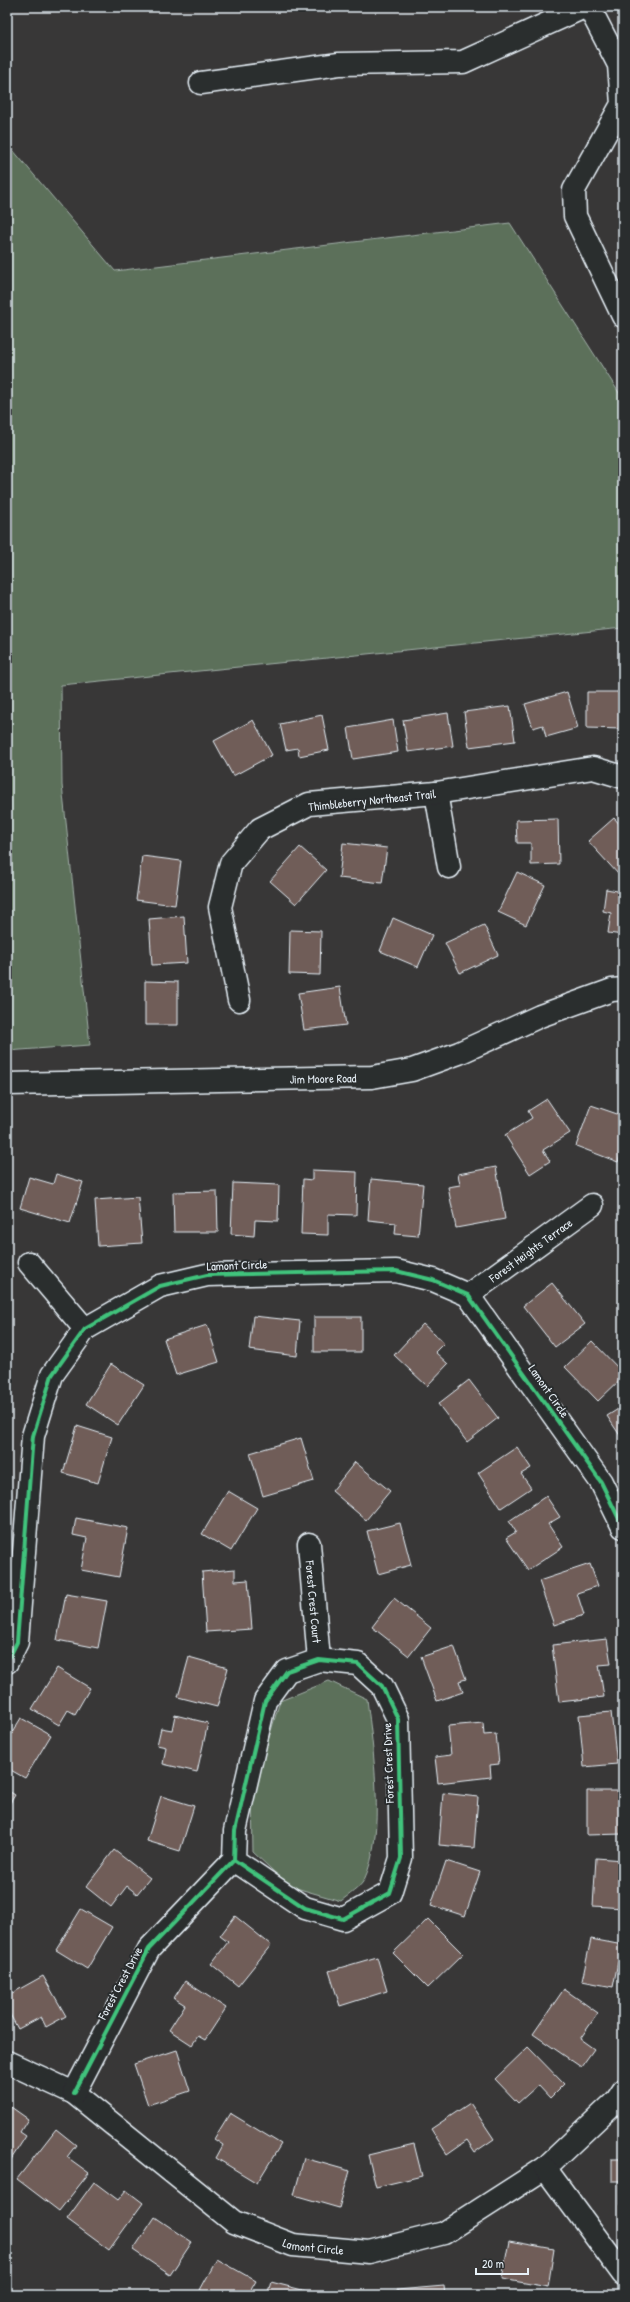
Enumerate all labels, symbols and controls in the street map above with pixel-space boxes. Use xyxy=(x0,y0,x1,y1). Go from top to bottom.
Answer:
street label: Thimbleberry Northeast Trail xyxy=(307,785,437,815)
street label: Jim Moore Road xyxy=(289,1069,357,1087)
street label: Forest Heights Terrace xyxy=(484,1214,576,1286)
street label: Lamont Circle xyxy=(206,1255,268,1275)
street label: Lamont Circle xyxy=(525,1361,574,1421)
street label: Forest Crest Court xyxy=(302,1559,326,1645)
street label: Forest Crest Drive xyxy=(378,1722,398,1804)
street label: Forest Crest Drive xyxy=(93,1943,146,2023)
street label: Lamont Circle xyxy=(280,2233,345,2258)
scale bar xyxy=(476,2250,528,2276)
text: 20 m xyxy=(482,2255,504,2272)

